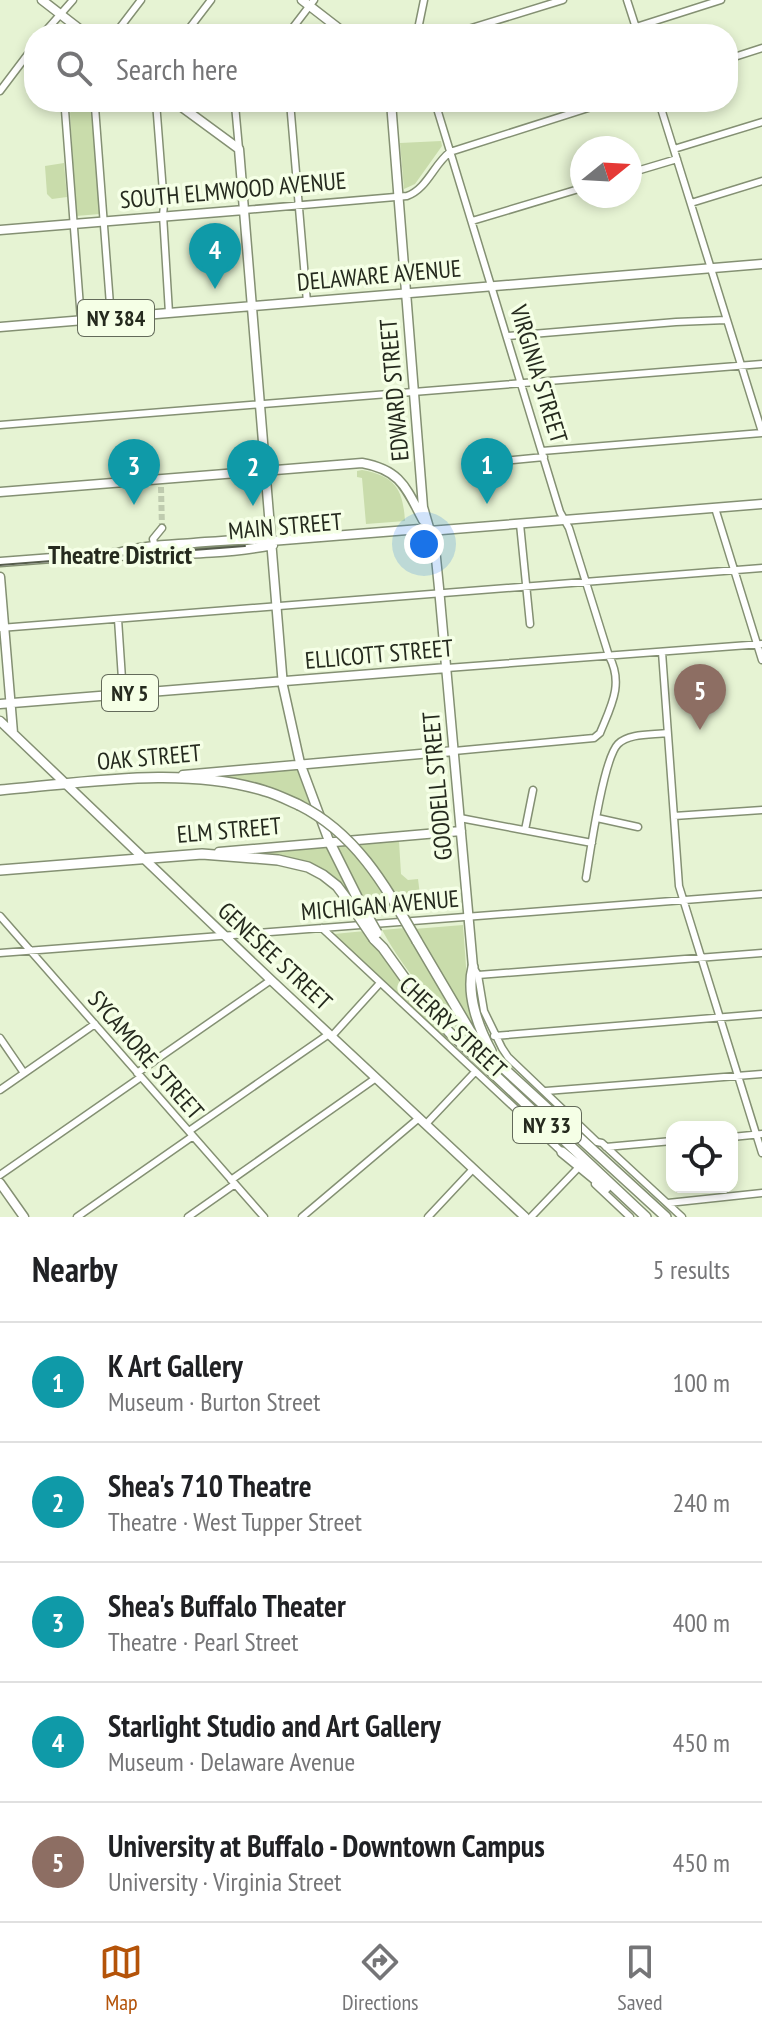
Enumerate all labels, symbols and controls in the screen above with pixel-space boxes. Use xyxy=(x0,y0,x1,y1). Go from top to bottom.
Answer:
search box xyxy=(24,24,738,112)
icon: search xyxy=(52,46,96,90)
text: Search here xyxy=(116,49,238,88)
north arrow xyxy=(570,136,642,208)
street label: SOUTH ELMWOOD AVENUE xyxy=(119,165,347,215)
pin: 4 xyxy=(189,223,241,289)
street label: DELAWARE AVENUE xyxy=(296,252,462,298)
road number: NY 384 xyxy=(78,300,154,336)
street label: VIRGINIA STREET xyxy=(503,300,575,447)
street label: EDWARD STREET xyxy=(372,317,416,462)
pin: 1 xyxy=(461,438,513,504)
pin: 3 xyxy=(108,439,160,505)
pin: 2 xyxy=(227,440,279,506)
street label: MAIN STREET xyxy=(227,506,343,546)
your location xyxy=(404,524,444,564)
district label: Theatre District xyxy=(48,538,192,571)
street label: ELLICOTT STREET xyxy=(304,632,455,676)
pin: 5 xyxy=(674,664,726,730)
road number: NY 5 xyxy=(102,675,158,711)
street label: GOODELL STREET xyxy=(415,710,459,862)
street label: OAK STREET xyxy=(96,737,203,777)
street label: ELM STREET xyxy=(176,810,283,850)
street label: MICHIGAN AVENUE xyxy=(300,883,460,927)
street label: GENESEE STREET xyxy=(211,895,339,1017)
street label: CHERRY STREET xyxy=(393,969,513,1085)
street label: SYCAMORE STREET xyxy=(81,984,211,1126)
road number: NY 33 xyxy=(513,1107,581,1143)
map controls xyxy=(666,1121,738,1193)
button: locate xyxy=(666,1121,738,1193)
text: Nearby xyxy=(32,1247,117,1291)
text: 5 results xyxy=(653,1253,730,1286)
text: K Art Gallery xyxy=(108,1346,243,1385)
text: 1 xyxy=(52,1366,64,1399)
text: 100 m xyxy=(672,1366,730,1399)
text: Museum · Burton Street xyxy=(108,1385,320,1418)
text: Shea's 710 Theatre xyxy=(108,1466,312,1505)
text: 2 xyxy=(52,1486,64,1519)
text: 240 m xyxy=(672,1486,730,1519)
text: Theatre · West Tupper Street xyxy=(108,1505,362,1538)
text: Shea's Buffalo Theater xyxy=(108,1586,346,1625)
text: 3 xyxy=(52,1606,64,1639)
text: 400 m xyxy=(672,1606,730,1639)
text: Theatre · Pearl Street xyxy=(108,1625,298,1658)
text: Starlight Studio and Art Gallery xyxy=(108,1706,441,1745)
text: 4 xyxy=(52,1726,64,1759)
text: 450 m xyxy=(672,1726,730,1759)
text: Museum · Delaware Avenue xyxy=(108,1745,355,1778)
text: University at Buffalo - Downtown Campus xyxy=(108,1826,545,1865)
text: 5 xyxy=(52,1846,64,1879)
text: 450 m xyxy=(672,1846,730,1879)
text: University · Virginia Street xyxy=(108,1865,341,1898)
tab: Map xyxy=(99,1940,143,2016)
tab: Directions xyxy=(342,1940,419,2016)
tab: Saved xyxy=(617,1940,663,2016)

